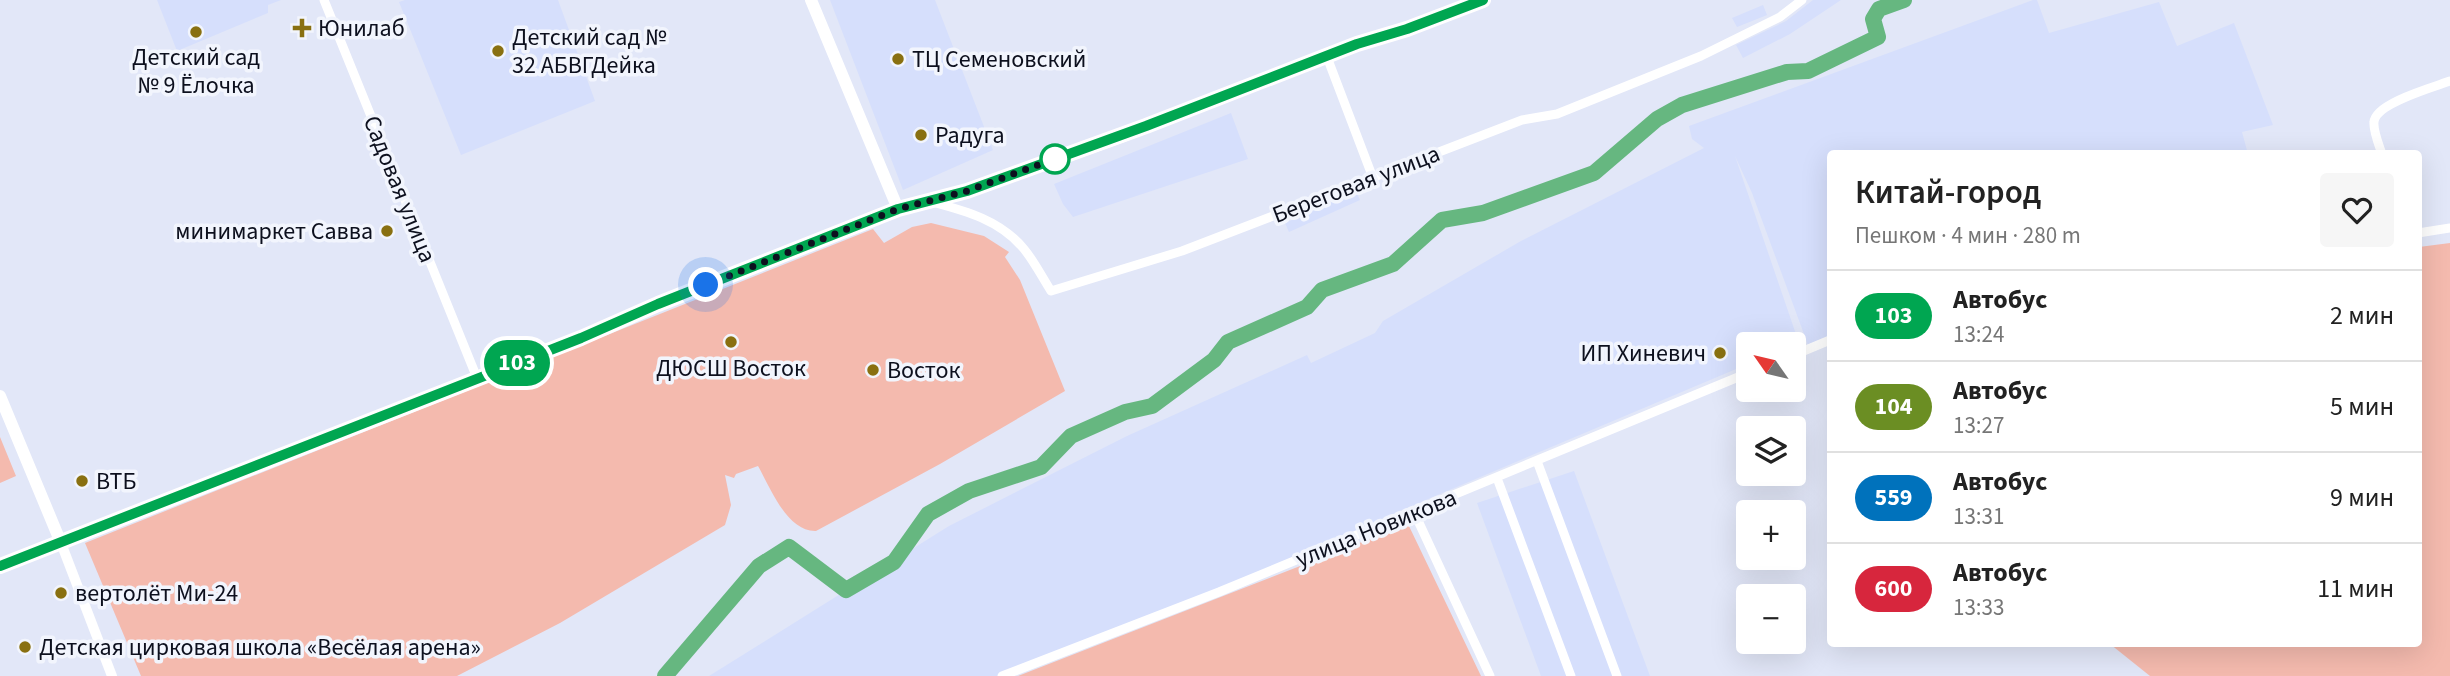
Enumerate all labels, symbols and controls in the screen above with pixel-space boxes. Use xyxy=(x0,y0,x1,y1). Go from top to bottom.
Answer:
place label: Юнилаб xyxy=(318,11,405,46)
marker: Юнилаб xyxy=(292,18,312,38)
place label: Детский сад № 32 АБВГДейка xyxy=(512,20,667,83)
marker: Детский сад № 9 Ёлочка xyxy=(188,24,204,40)
place label: Детский сад № 9 Ёлочка xyxy=(132,40,260,103)
place label: ТЦ Семеновский xyxy=(912,42,1086,77)
marker: Детский сад № 32 АБВГДейка xyxy=(490,43,506,59)
marker: ТЦ Семеновский xyxy=(890,51,906,67)
street label: Садовая улица xyxy=(354,110,445,268)
place label: Радуга xyxy=(935,118,1005,153)
marker: Радуга xyxy=(913,127,929,143)
street label: Береговая улица xyxy=(1267,136,1445,233)
unlabelled marker xyxy=(1040,144,1070,174)
text: Китай-город xyxy=(1855,169,2041,216)
button: heart xyxy=(2320,173,2394,247)
place label: минимаркет Савва xyxy=(175,214,373,249)
text: Пешком · 4 мин · 280 m xyxy=(1855,219,2081,252)
marker: минимаркет Савва xyxy=(379,223,395,239)
your location xyxy=(688,267,723,302)
text: Автобус xyxy=(1953,281,2047,318)
text: 2 мин xyxy=(2330,297,2394,334)
text: 103 xyxy=(1874,298,1913,333)
text: 13:24 xyxy=(1953,318,2004,351)
north arrow xyxy=(1736,332,1806,402)
map controls xyxy=(1736,332,1806,654)
marker: ДЮСШ Восток xyxy=(723,334,739,350)
place label: ИП Хиневич xyxy=(1581,336,1706,371)
line badge: 103 xyxy=(477,340,557,386)
text: 103 xyxy=(498,345,536,380)
marker: ИП Хиневич xyxy=(1712,345,1728,361)
place label: ДЮСШ Восток xyxy=(656,351,806,386)
place label: Восток xyxy=(887,353,961,388)
marker: Восток xyxy=(865,362,881,378)
text: Автобус xyxy=(1953,372,2047,409)
text: 5 мин xyxy=(2330,388,2394,425)
text: 104 xyxy=(1874,389,1913,424)
text: 13:27 xyxy=(1953,409,2004,442)
button: layers xyxy=(1736,416,1806,486)
text: Автобус xyxy=(1953,463,2047,500)
place label: ВТБ xyxy=(96,464,136,499)
marker: ВТБ xyxy=(74,473,90,489)
text: 9 мин xyxy=(2330,479,2394,516)
street label: улица Новикова xyxy=(1290,480,1462,577)
text: 559 xyxy=(1874,480,1913,515)
button: + xyxy=(1736,500,1806,570)
text: 13:31 xyxy=(1953,500,2004,533)
text: Автобус xyxy=(1953,554,2047,591)
text: 11 мин xyxy=(2317,570,2394,607)
text: 600 xyxy=(1874,571,1913,606)
place label: вертолёт Ми-24 xyxy=(75,576,238,611)
button: − xyxy=(1736,584,1806,654)
marker: вертолёт Ми-24 xyxy=(53,585,69,601)
text: 13:33 xyxy=(1953,591,2004,624)
place label: Детская цирковая школа «Весёлая арена» xyxy=(39,630,481,665)
marker: Детская цирковая школа «Весёлая арена» xyxy=(17,639,33,655)

